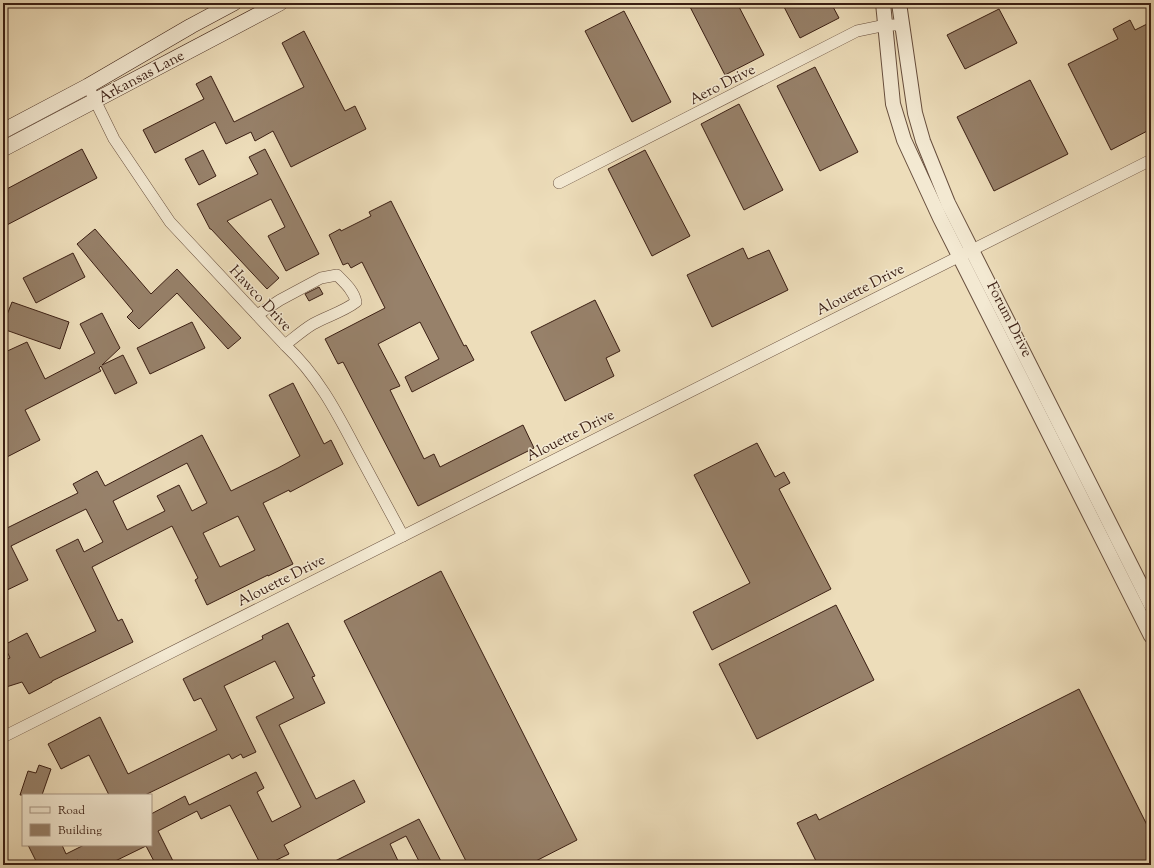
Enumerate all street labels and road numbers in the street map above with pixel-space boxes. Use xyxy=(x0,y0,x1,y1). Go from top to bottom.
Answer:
street label: Arkansas Lane xyxy=(95,46,189,109)
street label: Aero Drive xyxy=(686,60,759,111)
street label: Alouette Drive xyxy=(813,259,908,322)
street label: Hawco Drive xyxy=(224,261,296,337)
street label: Forum Drive xyxy=(981,278,1037,361)
street label: Alouette Drive xyxy=(523,405,618,468)
street label: Alouette Drive xyxy=(234,550,329,613)

